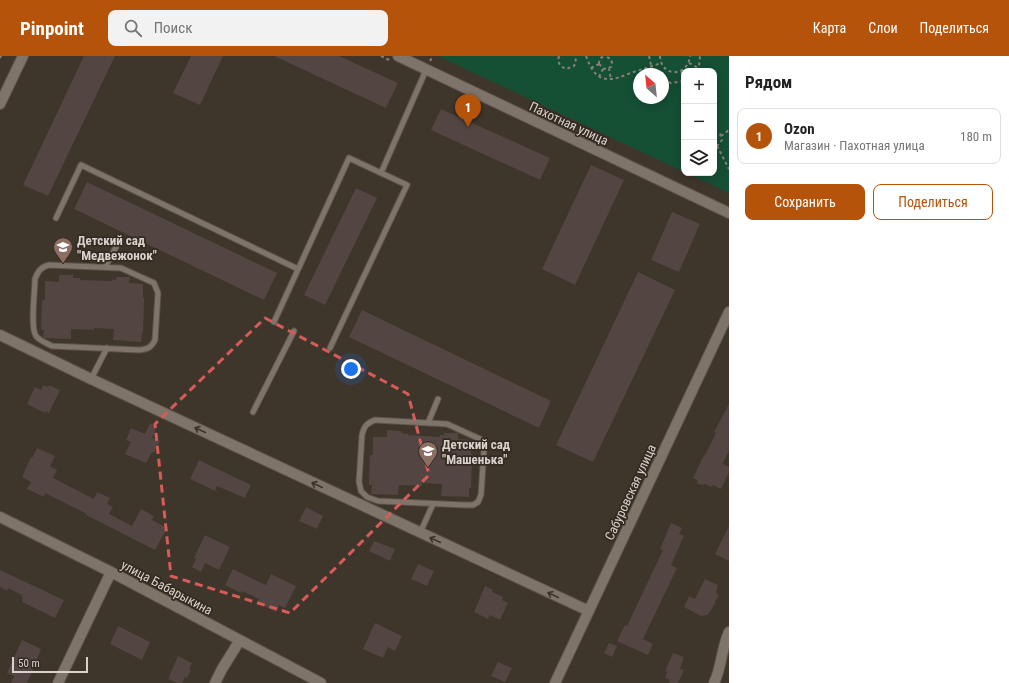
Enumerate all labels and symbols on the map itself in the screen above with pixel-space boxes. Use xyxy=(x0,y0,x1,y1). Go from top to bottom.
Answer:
north arrow xyxy=(633,68,669,104)
pin: 1 xyxy=(455,94,481,127)
street label: Пахотная улица xyxy=(527,99,611,148)
place label: Детский сад "Медвежонок" xyxy=(77,233,157,263)
school or university icon: Детский сад "Медвежонок" xyxy=(52,236,74,264)
your location xyxy=(341,359,361,379)
one-way arrow xyxy=(194,426,206,433)
place label: Детский сад "Машенька" xyxy=(442,437,511,467)
school or university icon: Детский сад "Машенька" xyxy=(417,440,439,468)
street label: Сабуровская улица xyxy=(602,442,659,543)
one-way arrow xyxy=(312,481,324,488)
one-way arrow xyxy=(430,536,442,543)
street label: улица Бабарыкина xyxy=(119,557,215,618)
one-way arrow xyxy=(548,591,560,598)
scale bar xyxy=(12,655,88,674)

